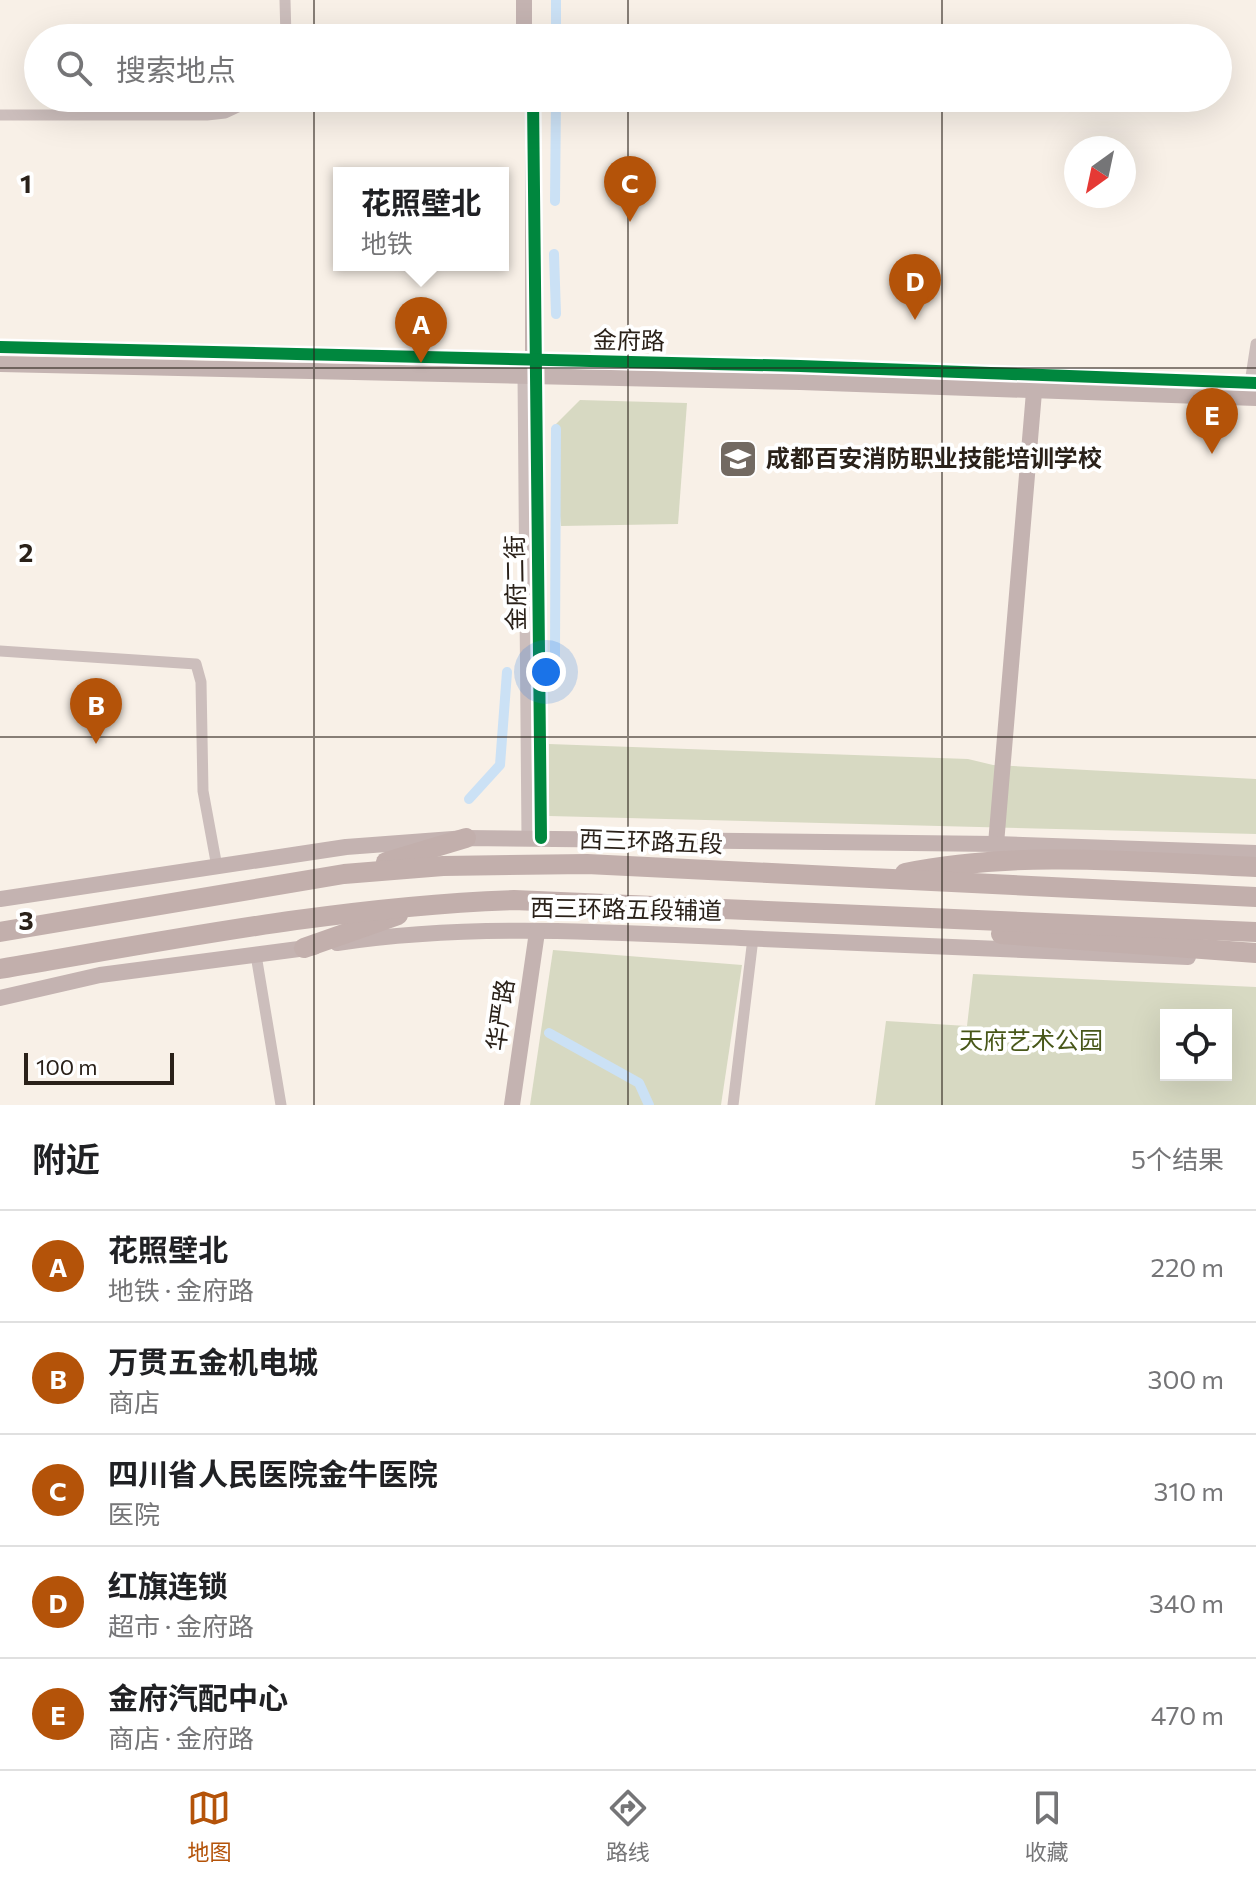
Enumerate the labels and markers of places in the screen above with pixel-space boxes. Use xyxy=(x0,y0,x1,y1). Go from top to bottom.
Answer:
pin: C xyxy=(604,156,656,222)
pin: D xyxy=(889,254,941,320)
pin: A xyxy=(395,297,447,363)
pin: E xyxy=(1186,388,1238,454)
school or university icon: 成都百安消防职业技能培训学校 xyxy=(717,438,759,480)
place label: 成都百安消防职业技能培训学校 xyxy=(766,443,1102,472)
pin: B xyxy=(70,678,122,744)

